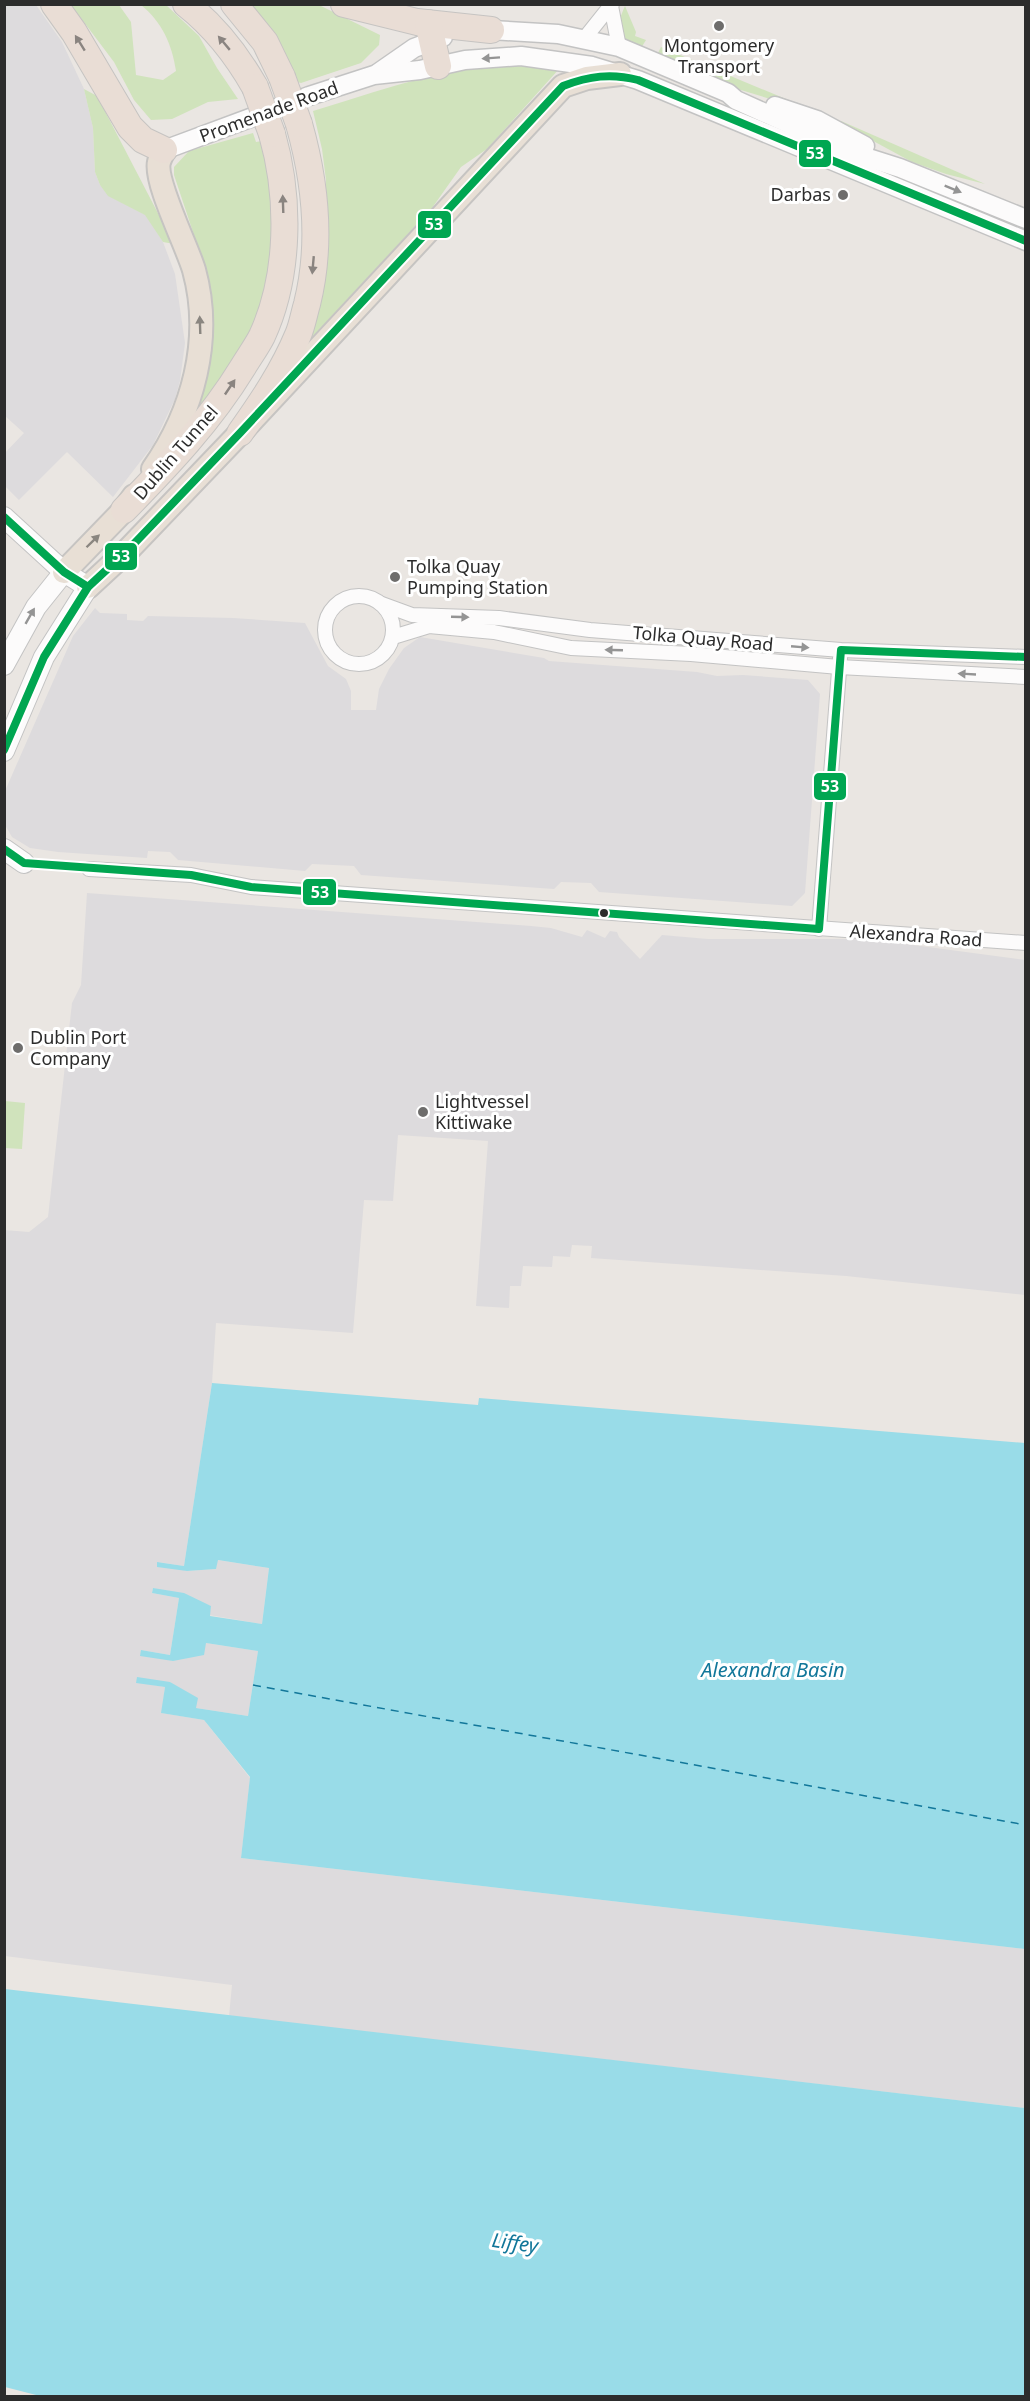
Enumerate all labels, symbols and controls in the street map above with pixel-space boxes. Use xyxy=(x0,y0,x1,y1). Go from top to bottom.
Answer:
marker: Montgomery Transport xyxy=(712,19,726,33)
place label: Montgomery Transport xyxy=(664,33,775,78)
one-way arrow xyxy=(74,35,86,51)
one-way arrow xyxy=(217,35,230,51)
one-way arrow xyxy=(482,53,501,62)
street label: Promenade Road xyxy=(196,75,341,147)
line badge: 53 xyxy=(798,139,832,168)
text: 53 xyxy=(806,142,824,164)
place label: Darbas xyxy=(771,182,831,206)
one-way arrow xyxy=(944,184,962,194)
marker: Darbas xyxy=(836,188,850,202)
one-way arrow xyxy=(278,194,287,213)
line badge: 53 xyxy=(417,210,452,239)
text: 53 xyxy=(425,213,443,235)
one-way arrow xyxy=(308,255,318,274)
one-way arrow xyxy=(196,315,205,334)
one-way arrow xyxy=(225,379,236,395)
street label: Dublin Tunnel xyxy=(128,400,223,505)
one-way arrow xyxy=(86,534,100,548)
line badge: 53 xyxy=(104,542,138,571)
text: 53 xyxy=(112,545,130,567)
place label: Tolka Quay Pumping Station xyxy=(407,554,548,599)
marker: Tolka Quay Pumping Station xyxy=(388,570,402,584)
one-way arrow xyxy=(25,608,36,624)
one-way arrow xyxy=(450,612,469,622)
street label: Tolka Quay Road xyxy=(632,620,774,656)
one-way arrow xyxy=(791,642,810,652)
one-way arrow xyxy=(604,645,623,655)
one-way arrow xyxy=(958,669,977,679)
line badge: 53 xyxy=(813,772,847,801)
text: 53 xyxy=(821,775,839,797)
line badge: 53 xyxy=(302,878,337,906)
text: 53 xyxy=(311,881,329,903)
unlabelled marker xyxy=(598,907,610,919)
street label: Alexandra Road xyxy=(849,918,983,952)
place label: Dublin Port Company xyxy=(30,1025,127,1070)
marker: Dublin Port Company xyxy=(11,1041,25,1055)
place label: Lightvessel Kittiwake xyxy=(435,1089,529,1134)
marker: Lightvessel Kittiwake xyxy=(416,1105,430,1119)
water label: Alexandra Basin xyxy=(699,1656,845,1683)
water label: Liffey xyxy=(490,2226,542,2259)

